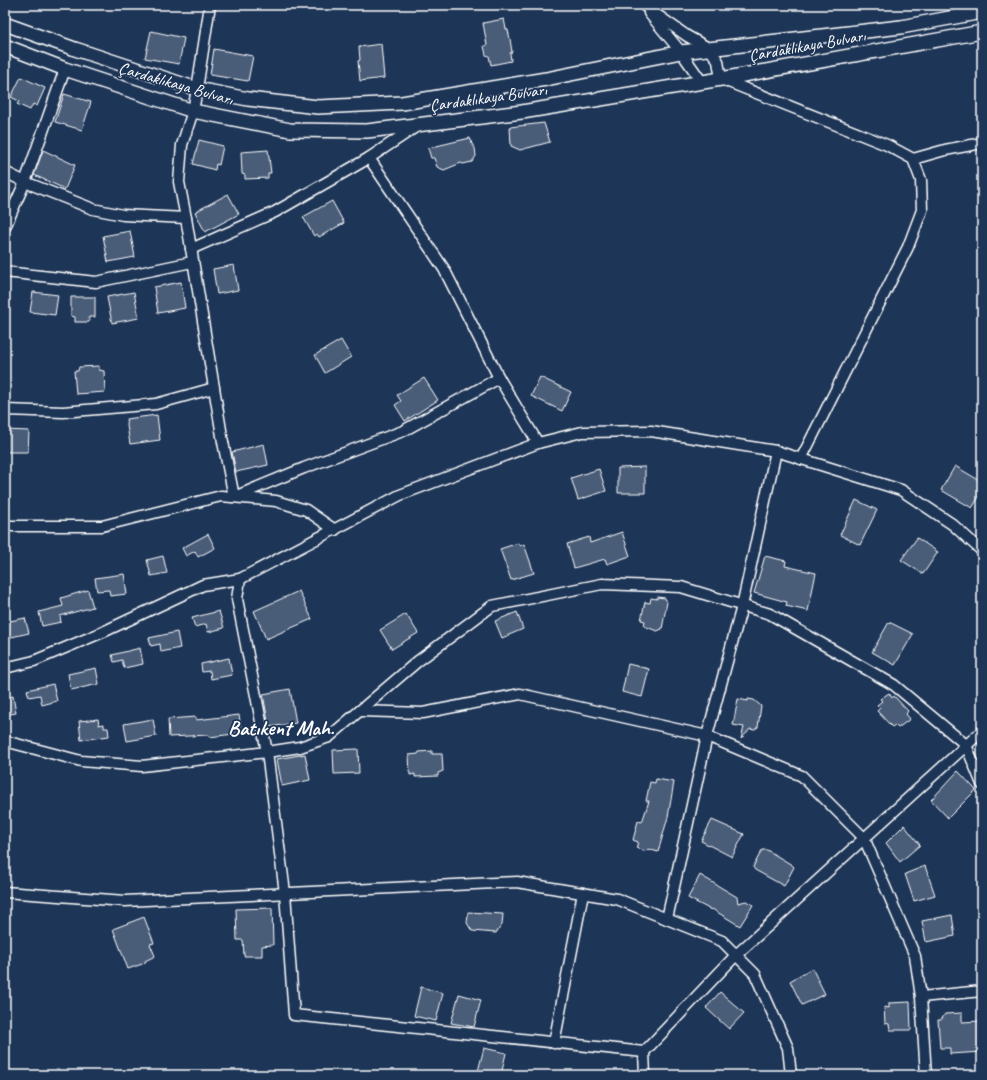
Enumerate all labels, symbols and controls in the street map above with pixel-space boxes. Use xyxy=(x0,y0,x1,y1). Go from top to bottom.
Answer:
street label: Çardaklıkaya Bulvarı xyxy=(747,25,868,67)
street label: Çardaklıkaya Bulvarı xyxy=(116,57,236,111)
street label: Çardaklıkaya Bulvarı xyxy=(428,79,549,117)
district label: Batıkent Mah. xyxy=(228,715,335,741)

